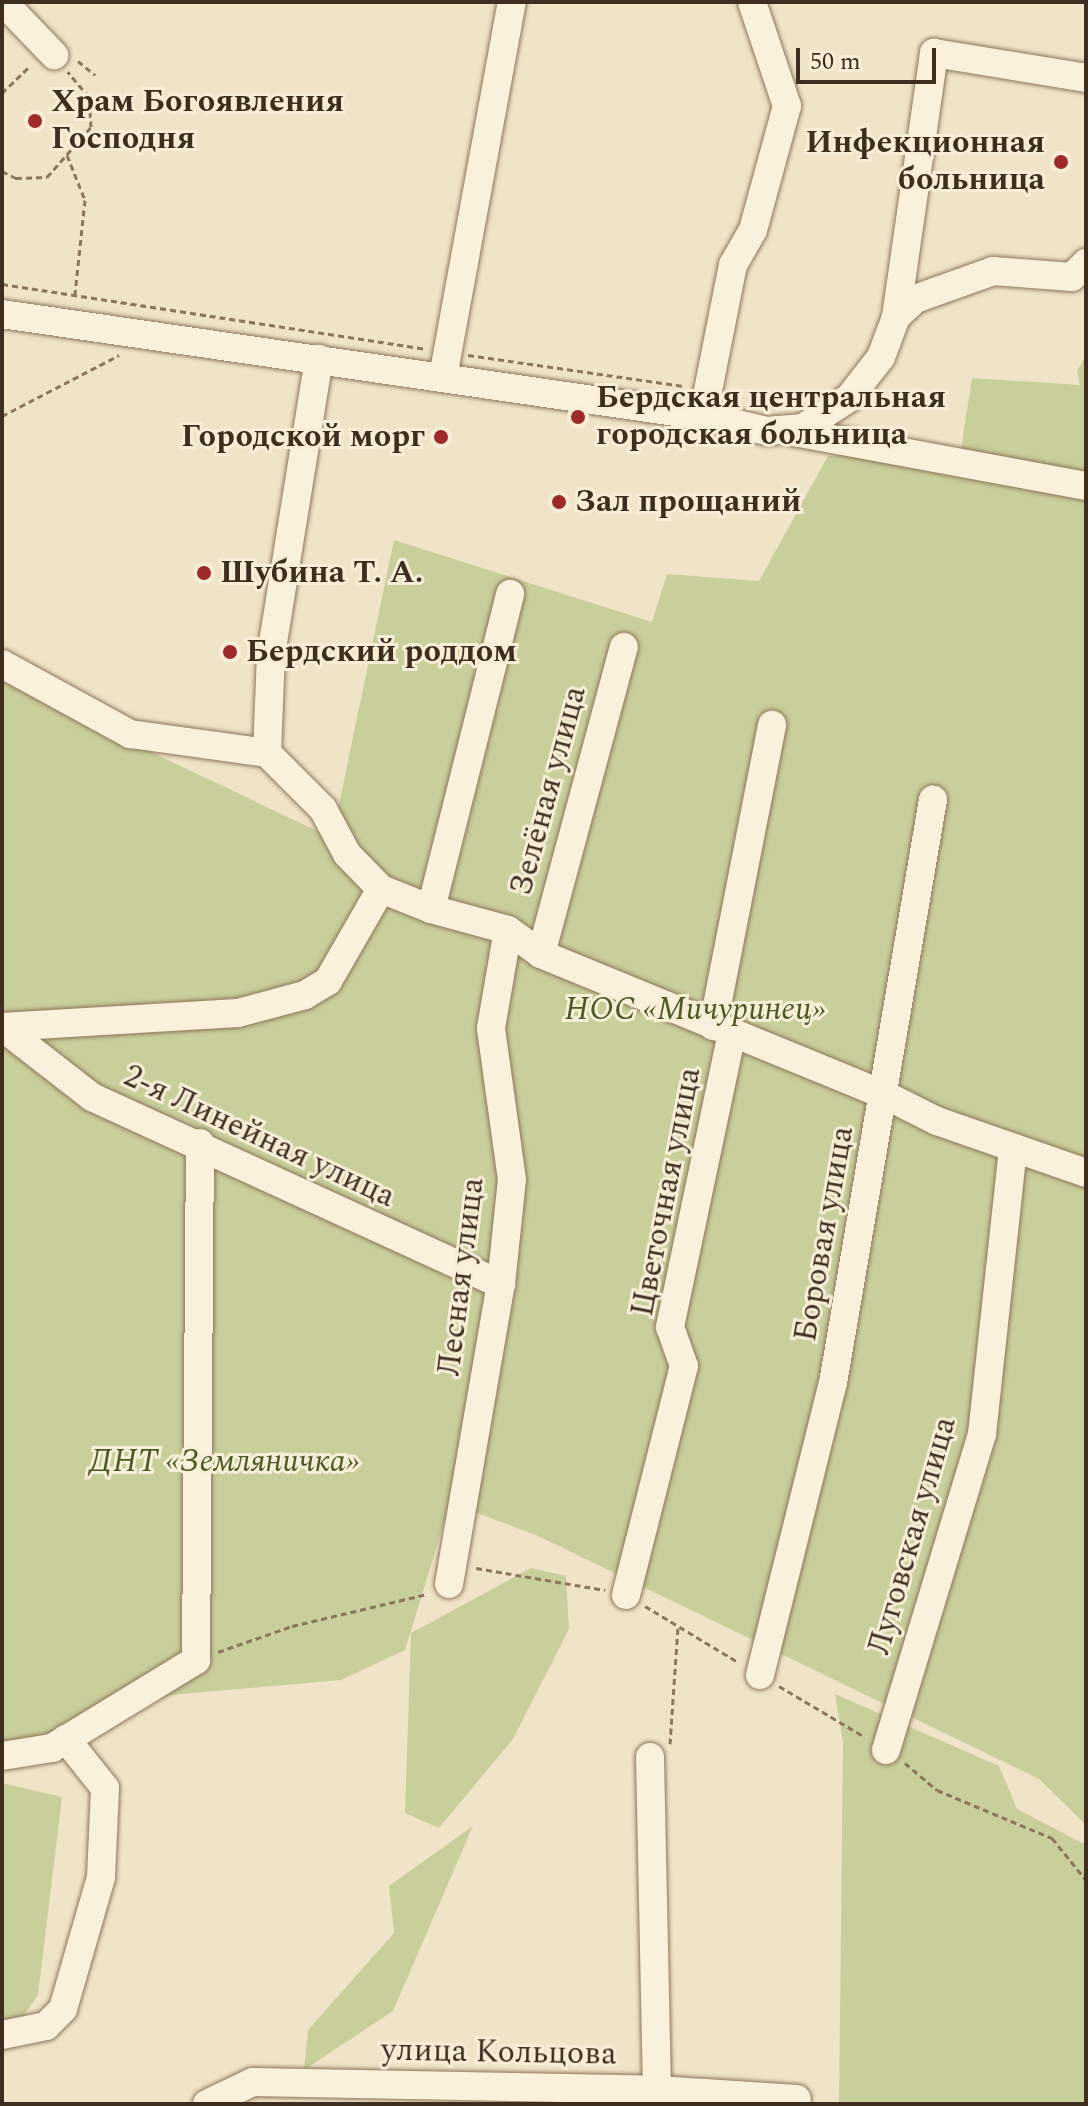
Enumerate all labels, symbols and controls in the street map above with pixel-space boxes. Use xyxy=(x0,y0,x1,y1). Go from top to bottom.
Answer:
scale bar xyxy=(800,32,940,82)
text: 50 m xyxy=(810,44,861,80)
place label: Храм Богоявления Господня xyxy=(51,84,344,159)
marker: Храм Богоявления Господня xyxy=(26,112,44,130)
place label: Инфекционная больница xyxy=(805,125,1045,200)
marker: Инфекционная больница xyxy=(1052,153,1070,171)
place label: Бердская центральная городская больница xyxy=(596,380,946,455)
marker: Бердская центральная городская больница xyxy=(567,406,589,428)
place label: Городской морг xyxy=(181,418,425,456)
marker: Городской морг xyxy=(432,428,450,446)
place label: Зал прощаний xyxy=(575,483,801,521)
marker: Зал прощаний xyxy=(550,493,568,511)
place label: Шубина Т. А. xyxy=(220,554,423,592)
marker: Шубина Т. А. xyxy=(195,564,213,582)
place label: Бердский роддом xyxy=(246,633,517,671)
marker: Бердский роддом xyxy=(221,643,239,661)
street label: Зелёная улица xyxy=(503,682,595,900)
park label: НОС «Мичуринец» xyxy=(565,991,825,1029)
street label: 2-я Линейная улица xyxy=(117,1057,401,1217)
street label: Цветочная улица xyxy=(624,1064,710,1320)
street label: Боровая улица xyxy=(787,1123,863,1345)
street label: Лесная улица xyxy=(431,1176,493,1378)
street label: Луговская улица xyxy=(861,1413,965,1659)
park label: ДНТ «Земляничка» xyxy=(89,1443,359,1481)
street label: улица Кольцова xyxy=(381,2032,617,2074)

